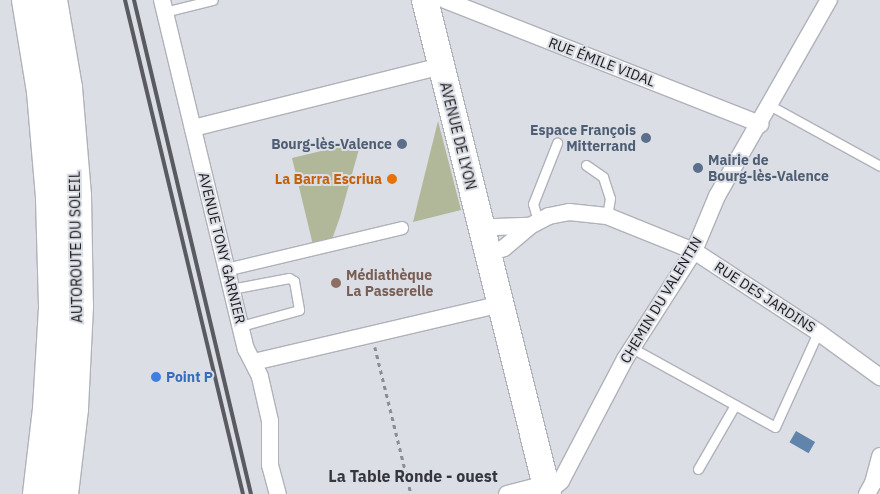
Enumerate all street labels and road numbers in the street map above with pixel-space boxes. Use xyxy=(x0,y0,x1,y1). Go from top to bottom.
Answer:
street label: RUE ÉMILE VIDAL xyxy=(546,34,658,90)
street label: AVENUE DE LYON xyxy=(436,80,480,192)
street label: AUTOROUTE DU SOLEIL xyxy=(66,171,86,323)
street label: AVENUE TONY GARNIER xyxy=(195,171,249,325)
street label: CHEMIN DU VALENTIN xyxy=(617,234,705,366)
street label: RUE DES JARDINS xyxy=(711,258,819,336)

